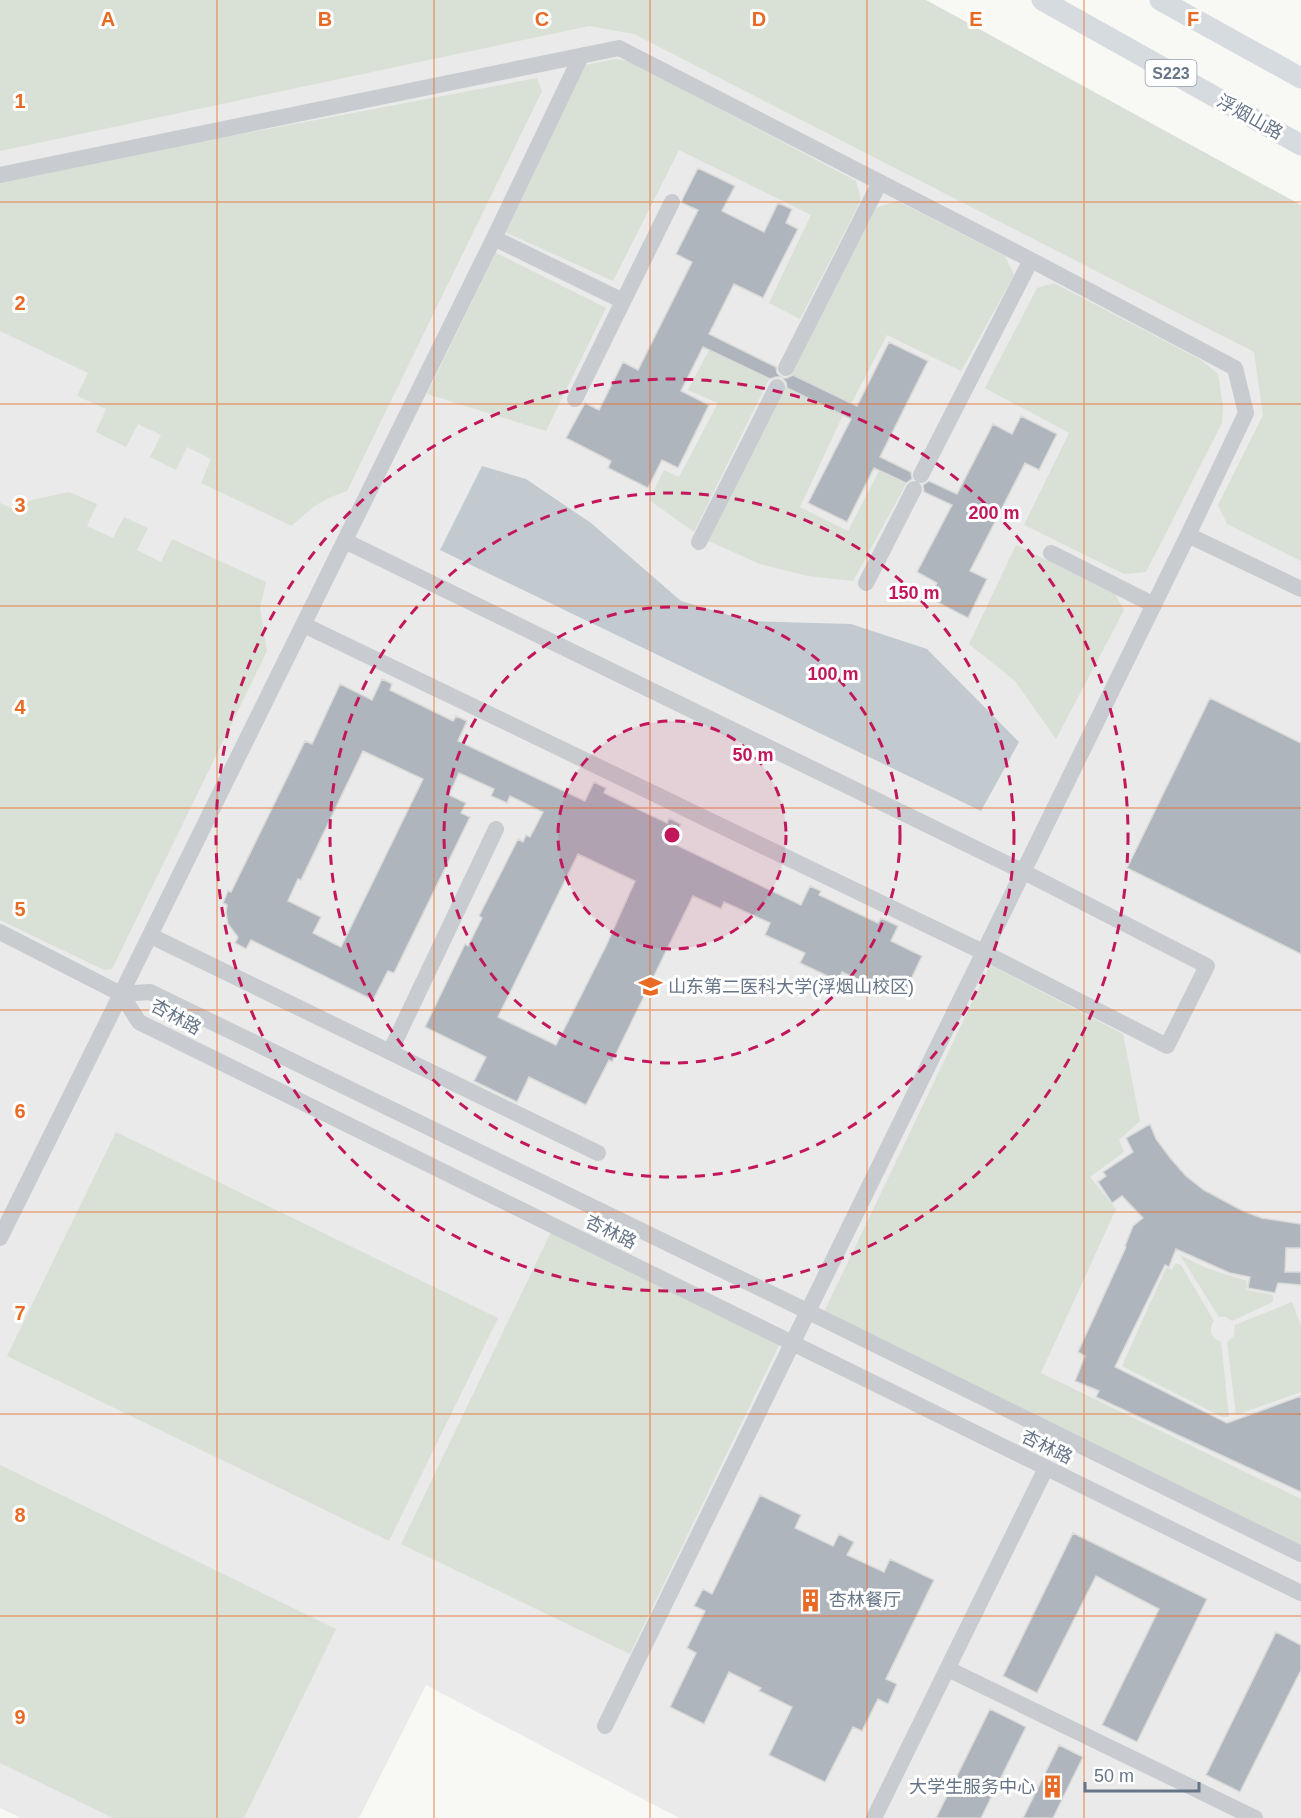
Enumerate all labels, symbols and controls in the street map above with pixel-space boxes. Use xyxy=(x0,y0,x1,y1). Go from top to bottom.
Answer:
text: A xyxy=(101,8,115,30)
text: B xyxy=(318,8,332,30)
text: C xyxy=(535,8,549,30)
text: D xyxy=(752,8,766,30)
text: E xyxy=(969,8,983,30)
text: F xyxy=(1187,8,1199,30)
road number: S223 xyxy=(1146,60,1196,86)
text: 1 xyxy=(14,90,26,112)
street label: 浮烟山路 xyxy=(1214,91,1286,143)
text: 2 xyxy=(14,292,26,314)
text: 3 xyxy=(14,494,26,516)
text: 200 m xyxy=(968,503,1020,523)
text: 150 m xyxy=(888,583,940,603)
text: 100 m xyxy=(807,664,859,684)
text: 4 xyxy=(14,696,26,718)
text: 50 m xyxy=(732,745,774,765)
centre of rings xyxy=(662,825,682,845)
text: 5 xyxy=(14,898,26,920)
school or university icon: 山东第二医科大学(浮烟山校区) xyxy=(637,974,663,1000)
place label: 山东第二医科大学(浮烟山校区) xyxy=(668,977,914,997)
street label: 杏林路 xyxy=(148,995,204,1039)
text: 6 xyxy=(14,1100,26,1122)
street label: 杏林路 xyxy=(582,1211,640,1253)
text: 7 xyxy=(14,1302,26,1324)
street label: 杏林路 xyxy=(1018,1426,1076,1468)
text: 8 xyxy=(14,1504,26,1526)
building icon: 杏林餐厅 xyxy=(798,1587,824,1613)
place label: 杏林餐厅 xyxy=(829,1590,901,1610)
text: 9 xyxy=(14,1706,26,1728)
scale bar xyxy=(1085,1755,1199,1793)
text: 50 m xyxy=(1094,1766,1134,1786)
building icon: 大学生服务中心 xyxy=(1040,1774,1066,1800)
place label: 大学生服务中心 xyxy=(909,1777,1035,1797)

